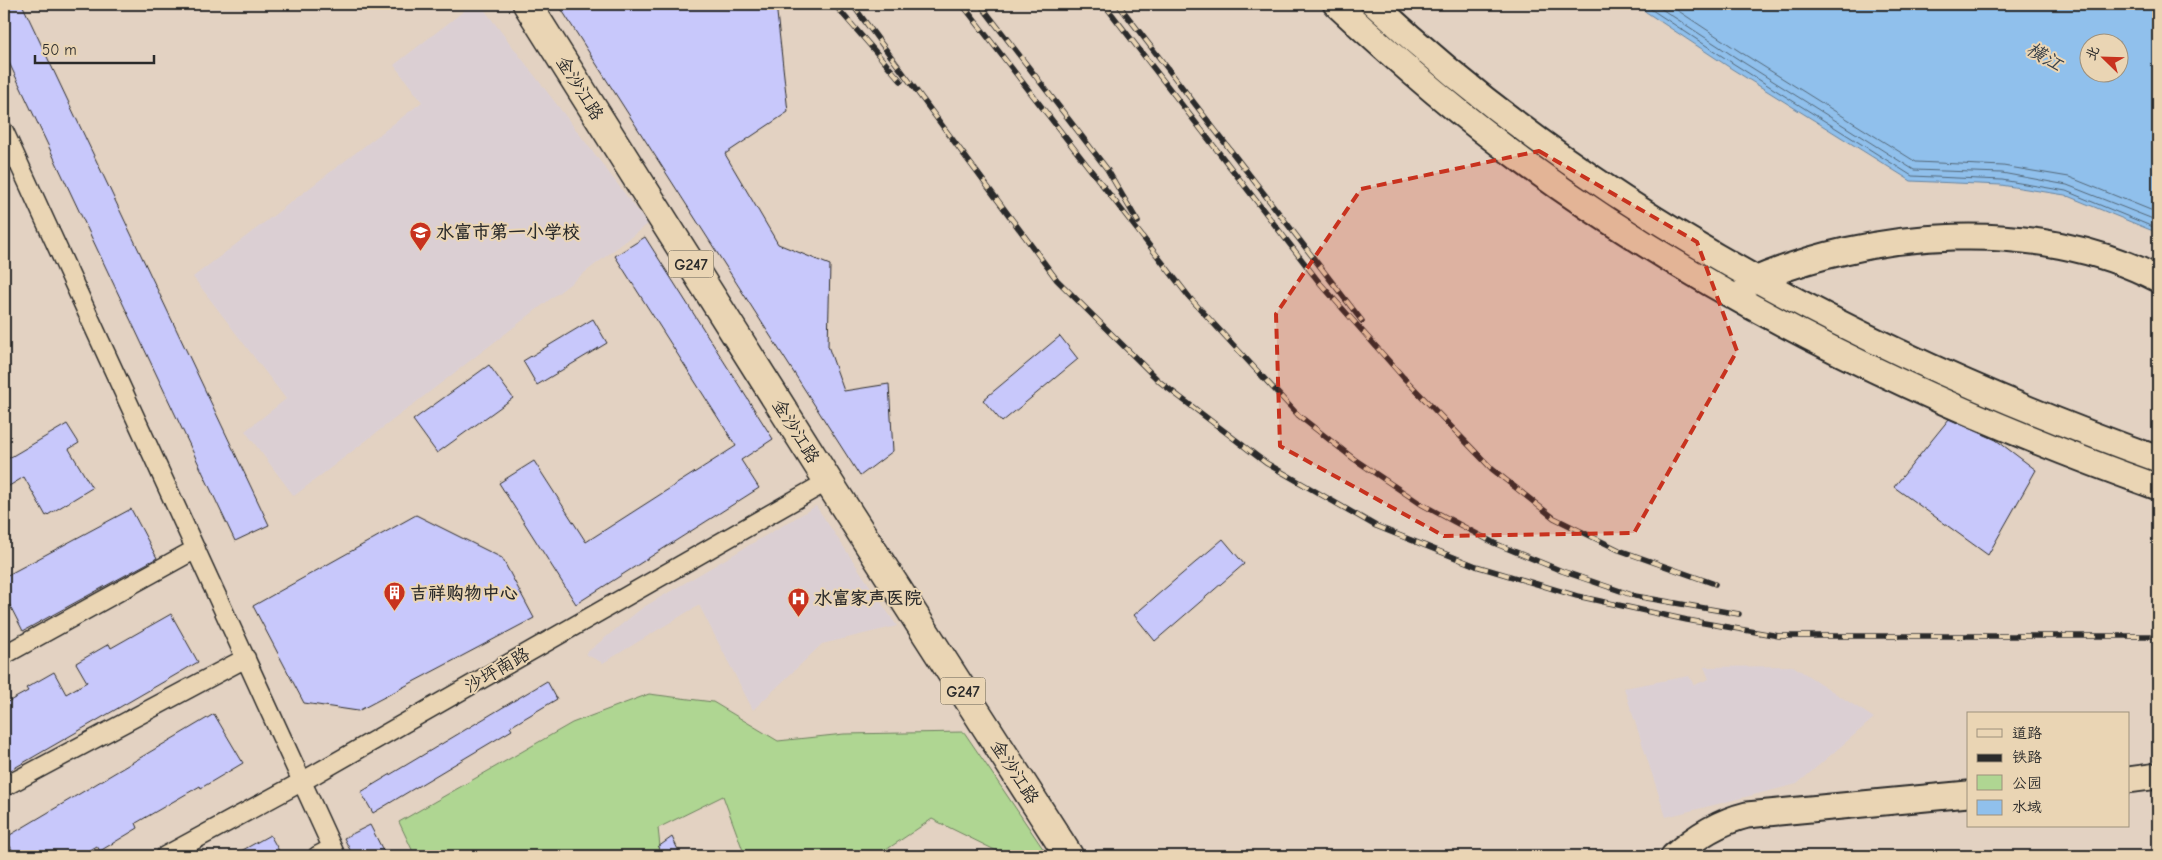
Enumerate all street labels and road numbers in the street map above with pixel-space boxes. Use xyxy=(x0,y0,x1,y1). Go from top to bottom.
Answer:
street label: 金沙江路 xyxy=(552,52,608,124)
road number: G247 xyxy=(668,250,714,278)
street label: 金沙江路 xyxy=(768,395,824,467)
street label: 沙坪南路 xyxy=(461,643,534,698)
road number: G247 xyxy=(940,678,986,704)
street label: 金沙江路 xyxy=(986,736,1043,808)

